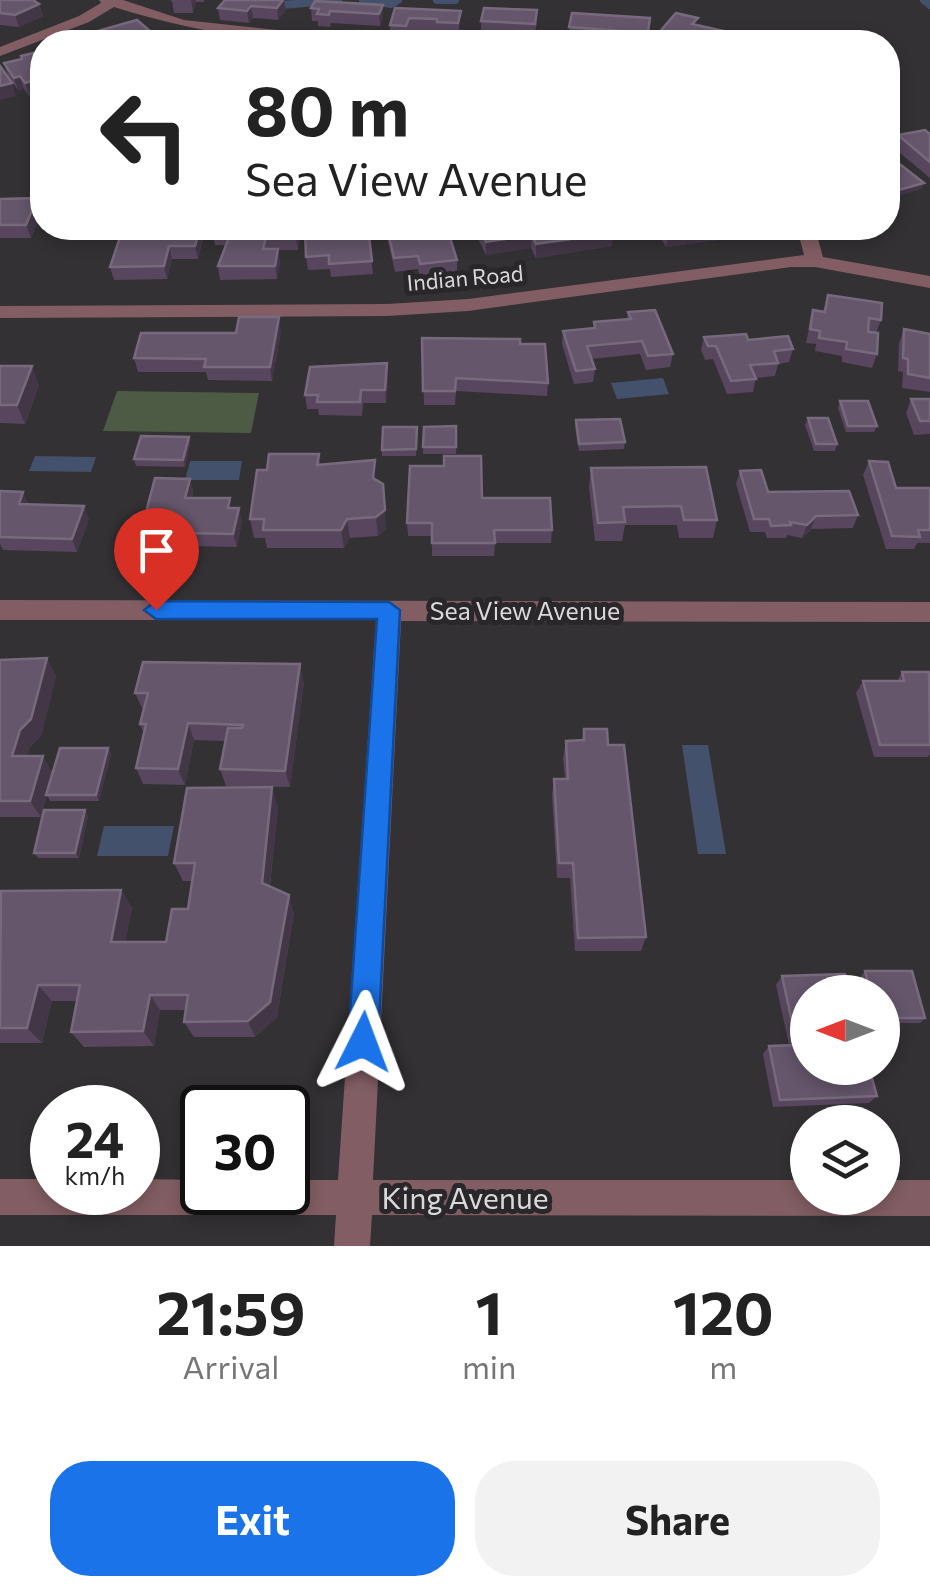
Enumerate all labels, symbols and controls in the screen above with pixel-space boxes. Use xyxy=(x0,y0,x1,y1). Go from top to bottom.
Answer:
text: 80 m xyxy=(245,65,409,150)
icon: left xyxy=(80,70,210,200)
text: Sea View Avenue xyxy=(245,150,588,205)
street label: Indian Road xyxy=(406,259,524,296)
pin xyxy=(114,508,199,611)
icon: arrive xyxy=(129,523,184,578)
street label: Sea View Avenue xyxy=(430,595,620,625)
north arrow xyxy=(790,975,900,1085)
map controls xyxy=(790,975,900,1215)
position arrow xyxy=(311,990,415,1094)
speed limit sign: 30 xyxy=(180,1085,310,1215)
button: layers xyxy=(790,1105,900,1215)
text: 24 xyxy=(66,1107,124,1168)
text: km/h xyxy=(65,1160,125,1190)
street label: King Avenue xyxy=(381,1178,549,1215)
text: 21:59 xyxy=(156,1274,306,1347)
text: 1 xyxy=(476,1274,503,1347)
text: 120 xyxy=(673,1274,774,1347)
text: Arrival xyxy=(183,1346,279,1386)
text: min xyxy=(462,1346,516,1386)
text: m xyxy=(709,1346,737,1386)
button: Exit xyxy=(50,1461,455,1576)
button: Share xyxy=(475,1461,880,1576)

